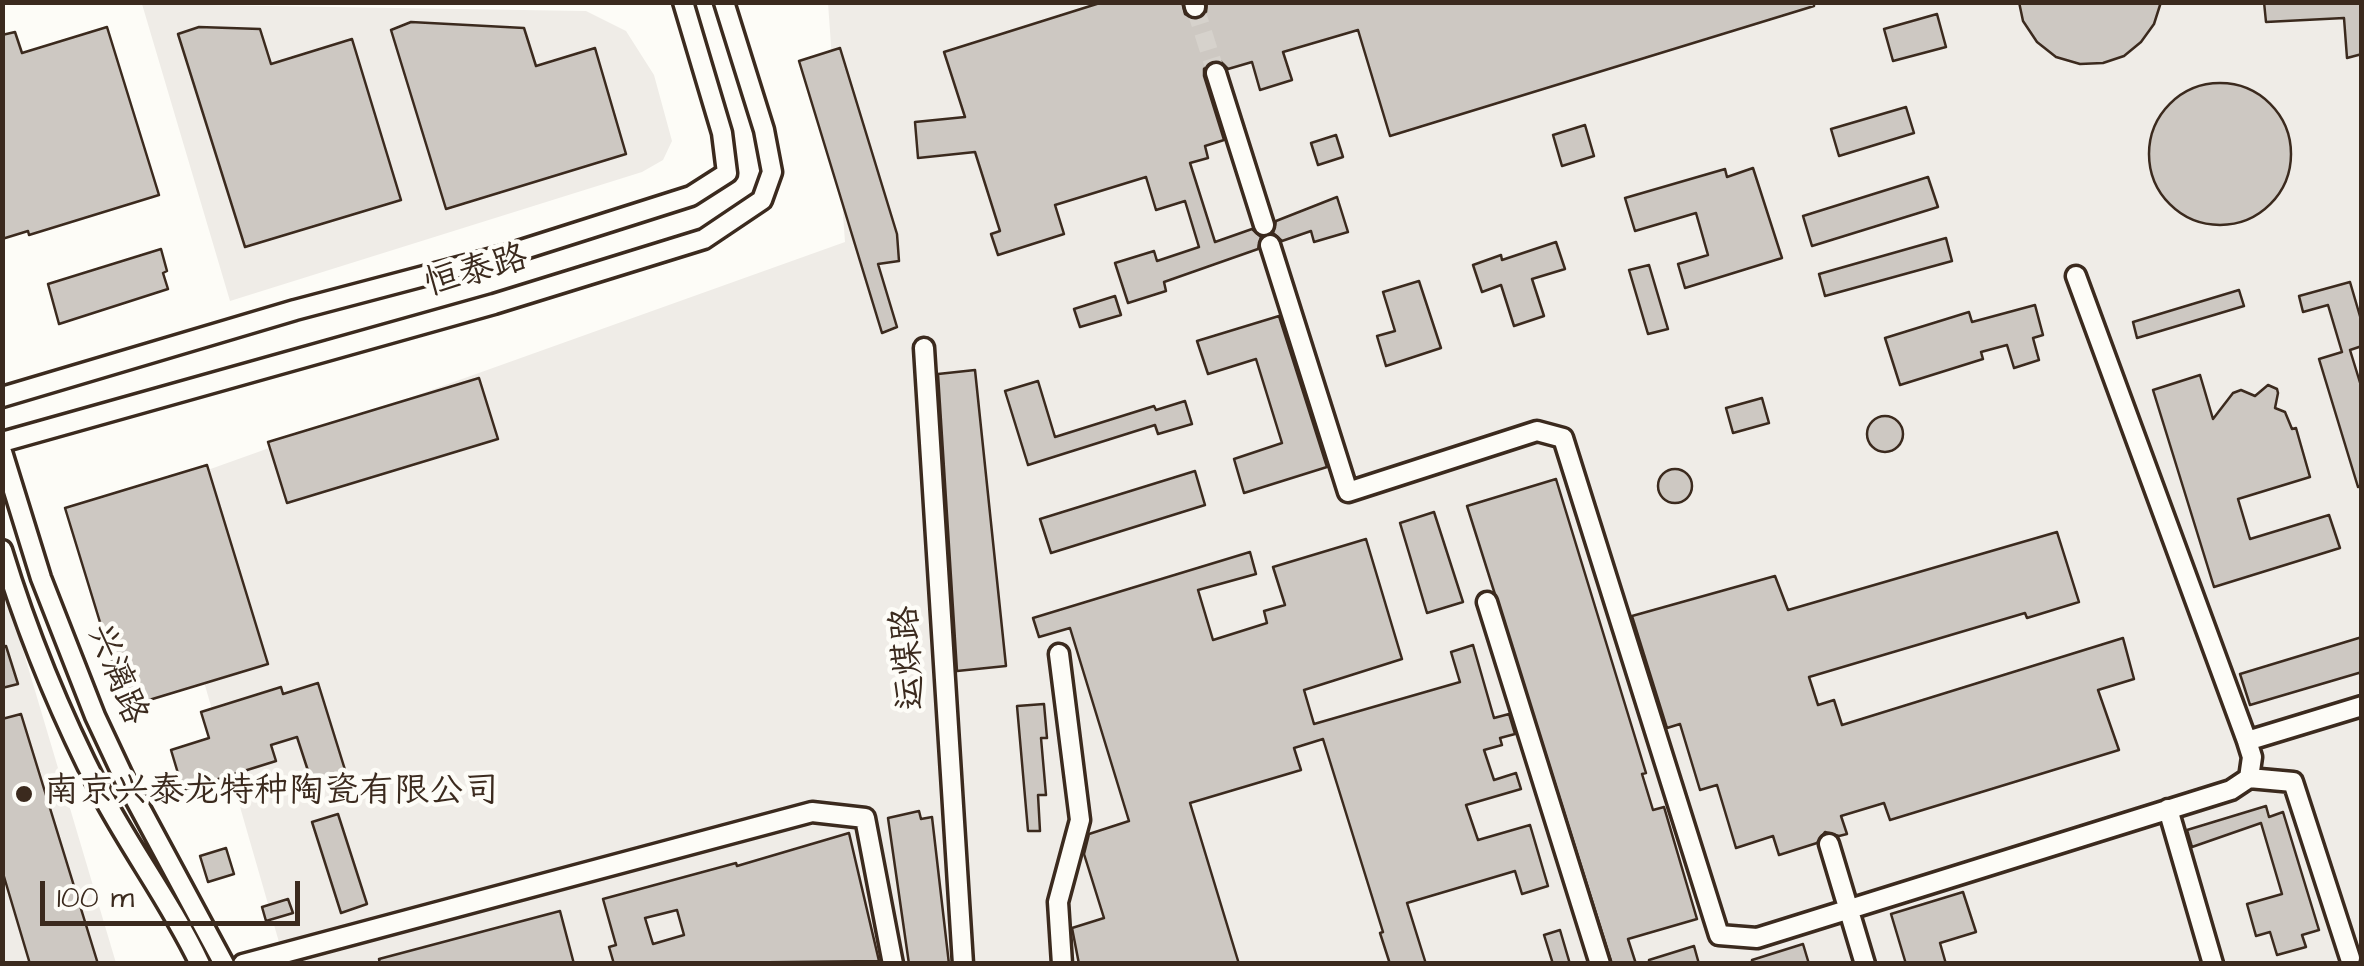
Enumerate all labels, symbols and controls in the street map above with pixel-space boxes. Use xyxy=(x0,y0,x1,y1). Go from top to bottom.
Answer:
street label: 恒泰路 xyxy=(421,238,533,308)
street label: 运煤路 xyxy=(886,604,936,712)
street label: 兴漓路 xyxy=(76,618,154,732)
place label: 南京兴泰龙特种陶瓷有限公司 xyxy=(44,773,499,815)
marker: 南京兴泰龙特种陶瓷有限公司 xyxy=(13,783,35,805)
scale bar xyxy=(45,861,305,923)
text: 100 m xyxy=(57,877,134,919)

